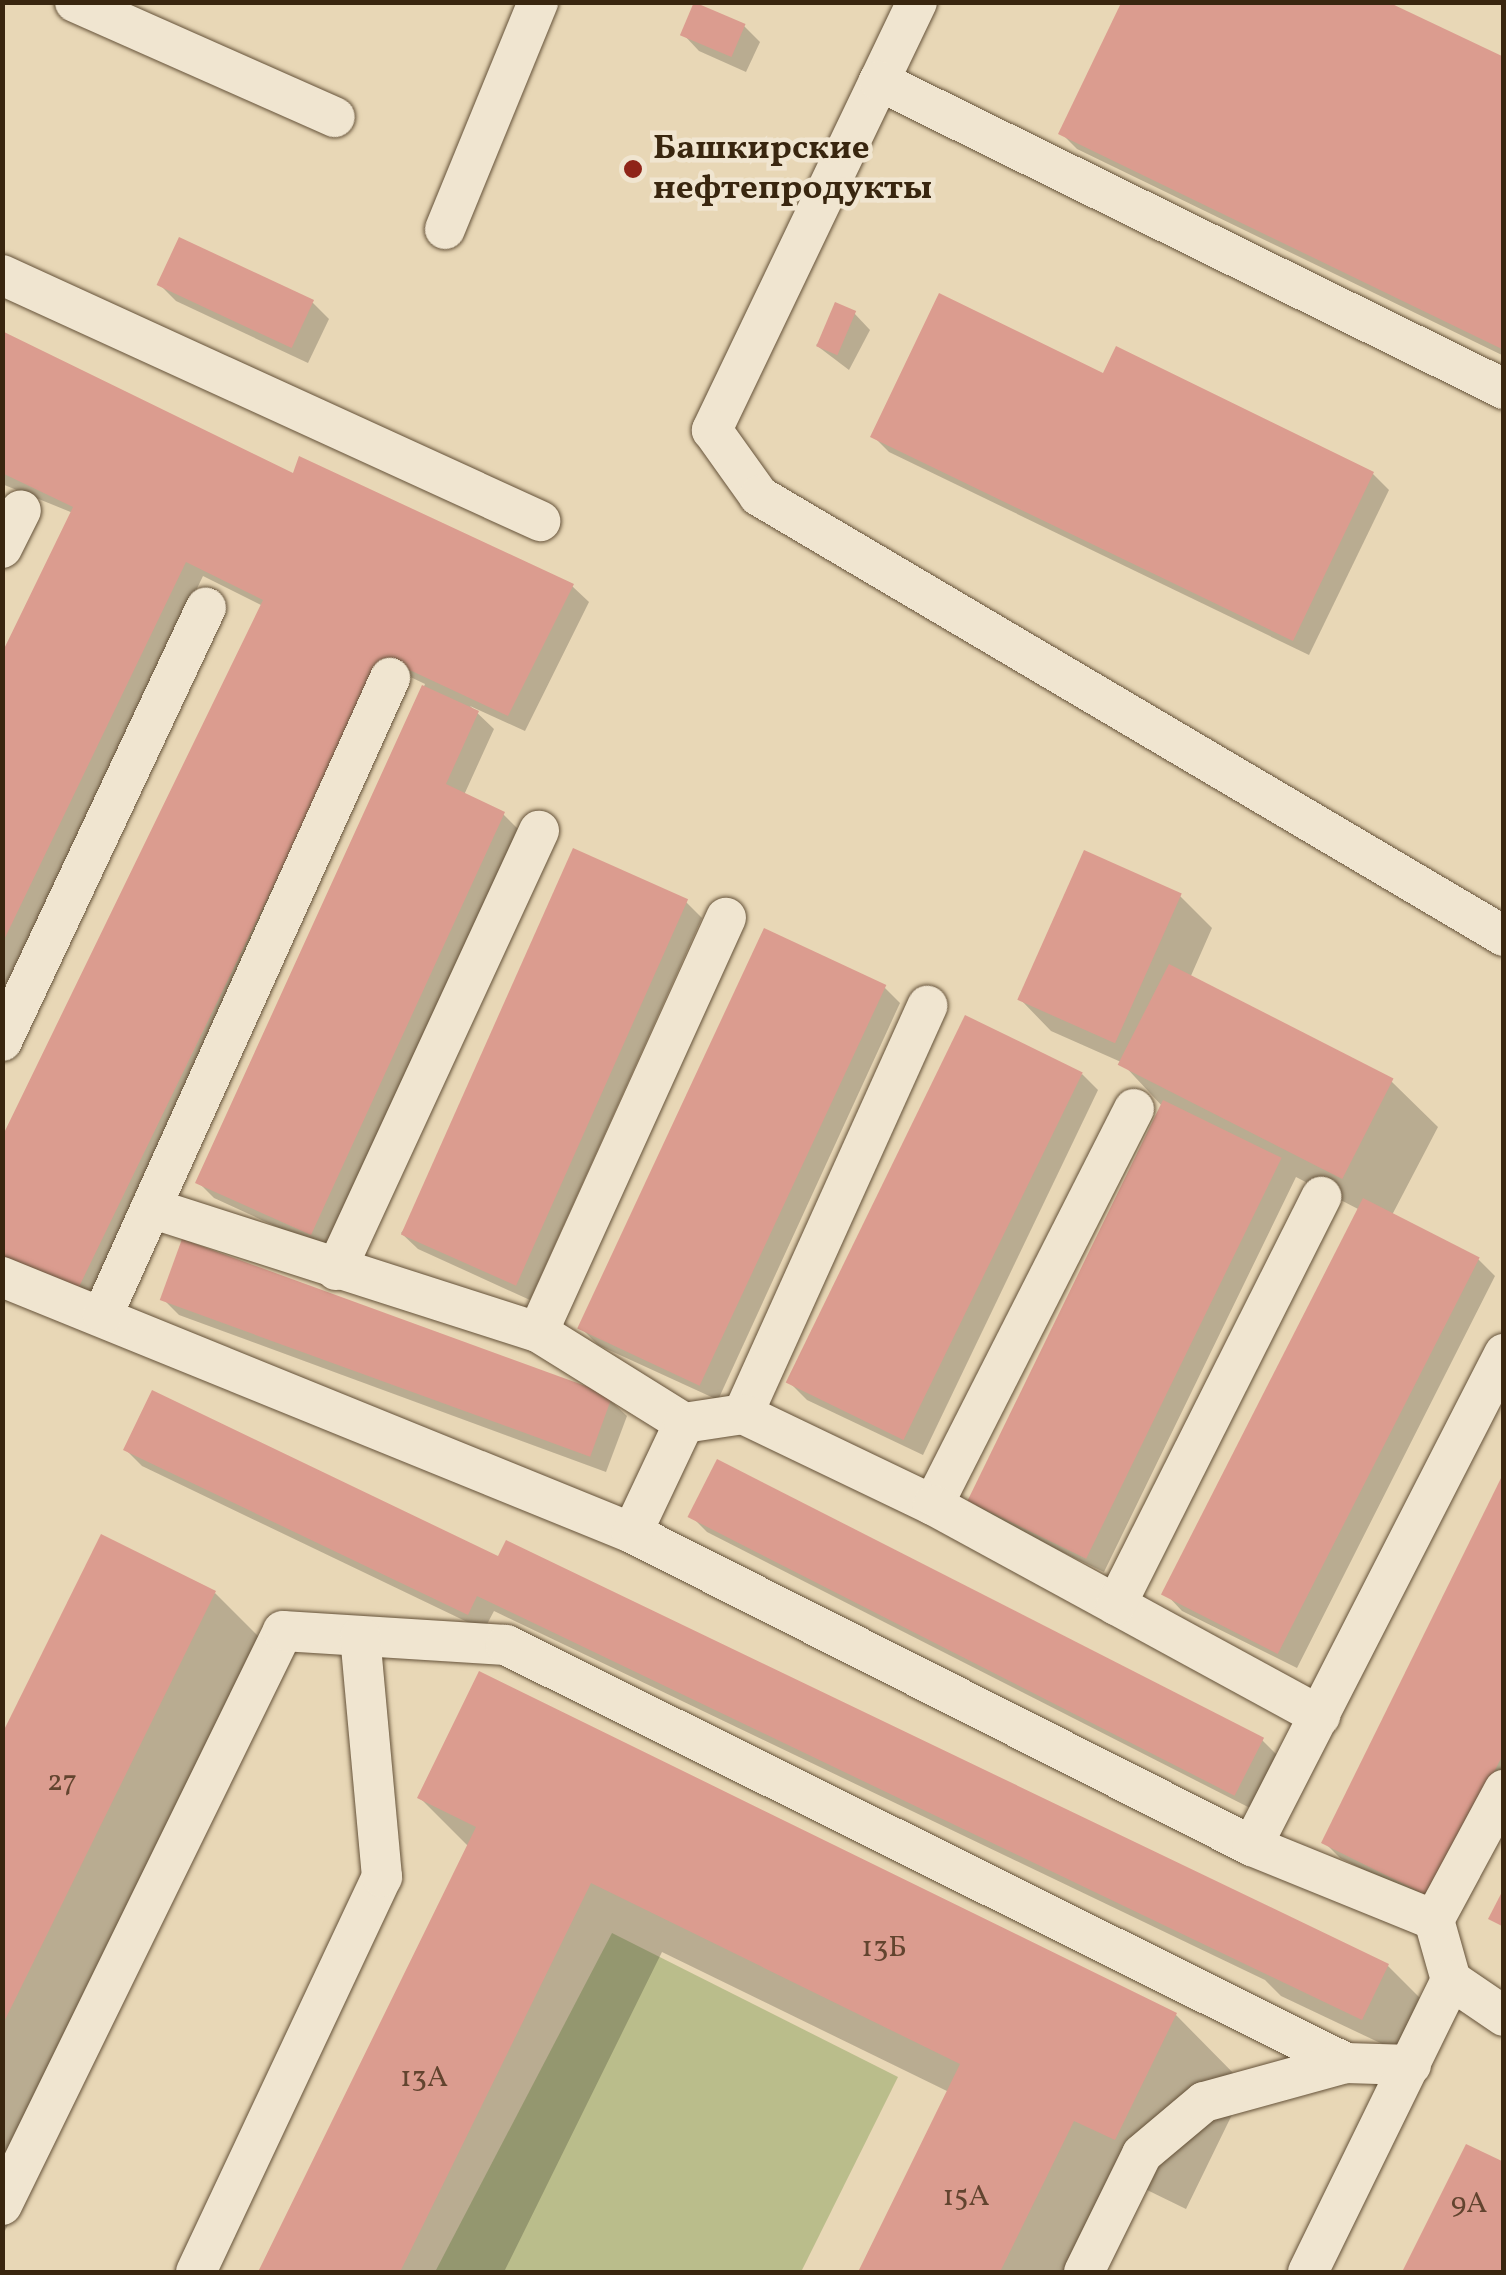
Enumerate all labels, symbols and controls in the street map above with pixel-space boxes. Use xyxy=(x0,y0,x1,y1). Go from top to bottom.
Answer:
place label: Башкирские нефтепродукты xyxy=(653,128,932,210)
marker: Башкирские нефтепродукты xyxy=(622,158,644,180)
house number: 27 xyxy=(47,1764,77,1800)
house number: 13Б xyxy=(861,1930,907,1966)
house number: 13А xyxy=(400,2060,448,2096)
house number: 15А xyxy=(942,2179,990,2215)
house number: 9А xyxy=(1451,2186,1487,2222)

